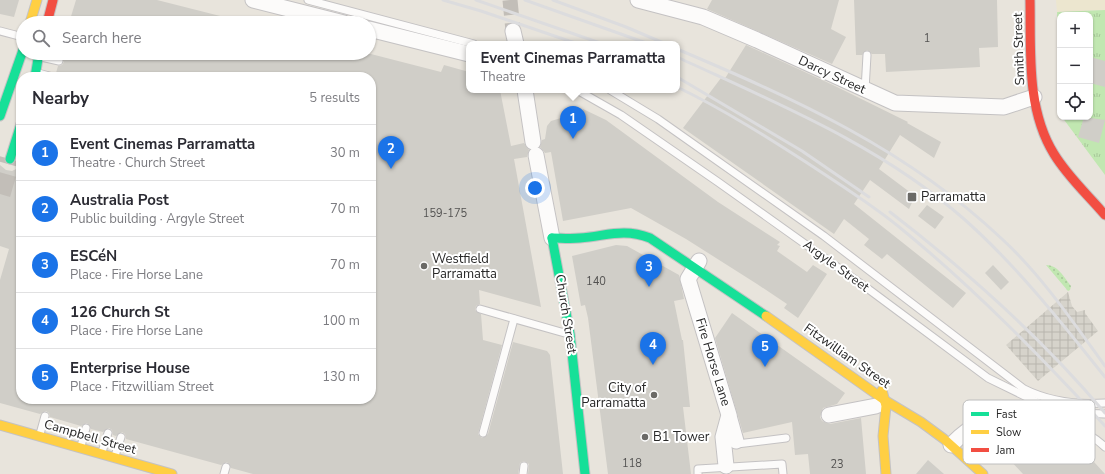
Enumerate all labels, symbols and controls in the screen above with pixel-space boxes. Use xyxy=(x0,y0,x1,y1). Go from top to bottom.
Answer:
street label: Smith Street xyxy=(1009,12,1029,86)
map controls xyxy=(1057,12,1093,120)
button: + xyxy=(1057,12,1093,48)
search box xyxy=(16,16,376,60)
icon: search xyxy=(30,27,52,49)
text: Search here xyxy=(62,28,142,48)
house number: 1 xyxy=(924,31,930,46)
popup xyxy=(466,41,680,93)
text: Event Cinemas Parramatta xyxy=(480,48,666,68)
button: − xyxy=(1057,48,1093,84)
street label: Darcy Street xyxy=(795,51,869,99)
text: Theatre xyxy=(480,68,525,86)
button: locate xyxy=(1057,84,1093,120)
text: Nearby xyxy=(32,87,89,110)
text: 5 results xyxy=(309,89,360,107)
pin: 1 xyxy=(560,106,586,139)
text: Event Cinemas Parramatta xyxy=(70,134,255,154)
pin: 2 xyxy=(378,136,404,169)
text: 1 xyxy=(41,144,49,162)
text: 30 m xyxy=(330,144,360,162)
text: Theatre · Church Street xyxy=(70,154,205,172)
your location xyxy=(525,178,545,198)
place label: Parramatta xyxy=(921,188,986,206)
text: Australia Post xyxy=(70,190,169,210)
marker: Parramatta xyxy=(906,191,918,203)
text: 2 xyxy=(41,200,49,218)
text: 70 m xyxy=(330,200,360,218)
house number: 159-175 xyxy=(423,206,468,221)
text: Public building · Argyle Street xyxy=(70,210,244,228)
street label: Argyle Street xyxy=(799,236,873,296)
text: ESCéN xyxy=(70,246,117,266)
place label: Westfield Parramatta xyxy=(432,250,497,283)
pin: 3 xyxy=(636,254,662,287)
text: 3 xyxy=(41,256,49,274)
text: 70 m xyxy=(330,256,360,274)
marker: Westfield Parramatta xyxy=(419,261,429,271)
text: Place · Fire Horse Lane xyxy=(70,266,203,284)
street label: Church Street xyxy=(551,273,581,355)
house number: 140 xyxy=(586,274,606,289)
text: 126 Church St xyxy=(70,302,170,322)
text: 4 xyxy=(41,312,49,330)
text: 100 m xyxy=(322,312,360,330)
street label: Fire Horse Lane xyxy=(691,316,735,408)
street label: Fitzwilliam Street xyxy=(800,319,894,393)
text: Place · Fire Horse Lane xyxy=(70,322,203,340)
pin: 4 xyxy=(640,332,666,365)
pin: 5 xyxy=(752,334,778,367)
text: Enterprise House xyxy=(70,358,190,378)
text: 5 xyxy=(41,368,49,386)
text: 130 m xyxy=(322,368,360,386)
text: Place · Fitzwilliam Street xyxy=(70,378,214,396)
place label: City of Parramatta xyxy=(581,379,647,412)
marker: City of Parramatta xyxy=(649,390,659,400)
legend xyxy=(963,400,1095,464)
text: Fast xyxy=(996,407,1017,422)
street label: Campbell Street xyxy=(42,415,139,459)
text: Slow xyxy=(996,425,1021,440)
place label: B1 Tower xyxy=(653,428,710,446)
marker: B1 Tower xyxy=(640,432,650,442)
text: Jam xyxy=(995,443,1015,458)
house number: 118 xyxy=(622,456,642,471)
house number: 23 xyxy=(830,457,844,472)

